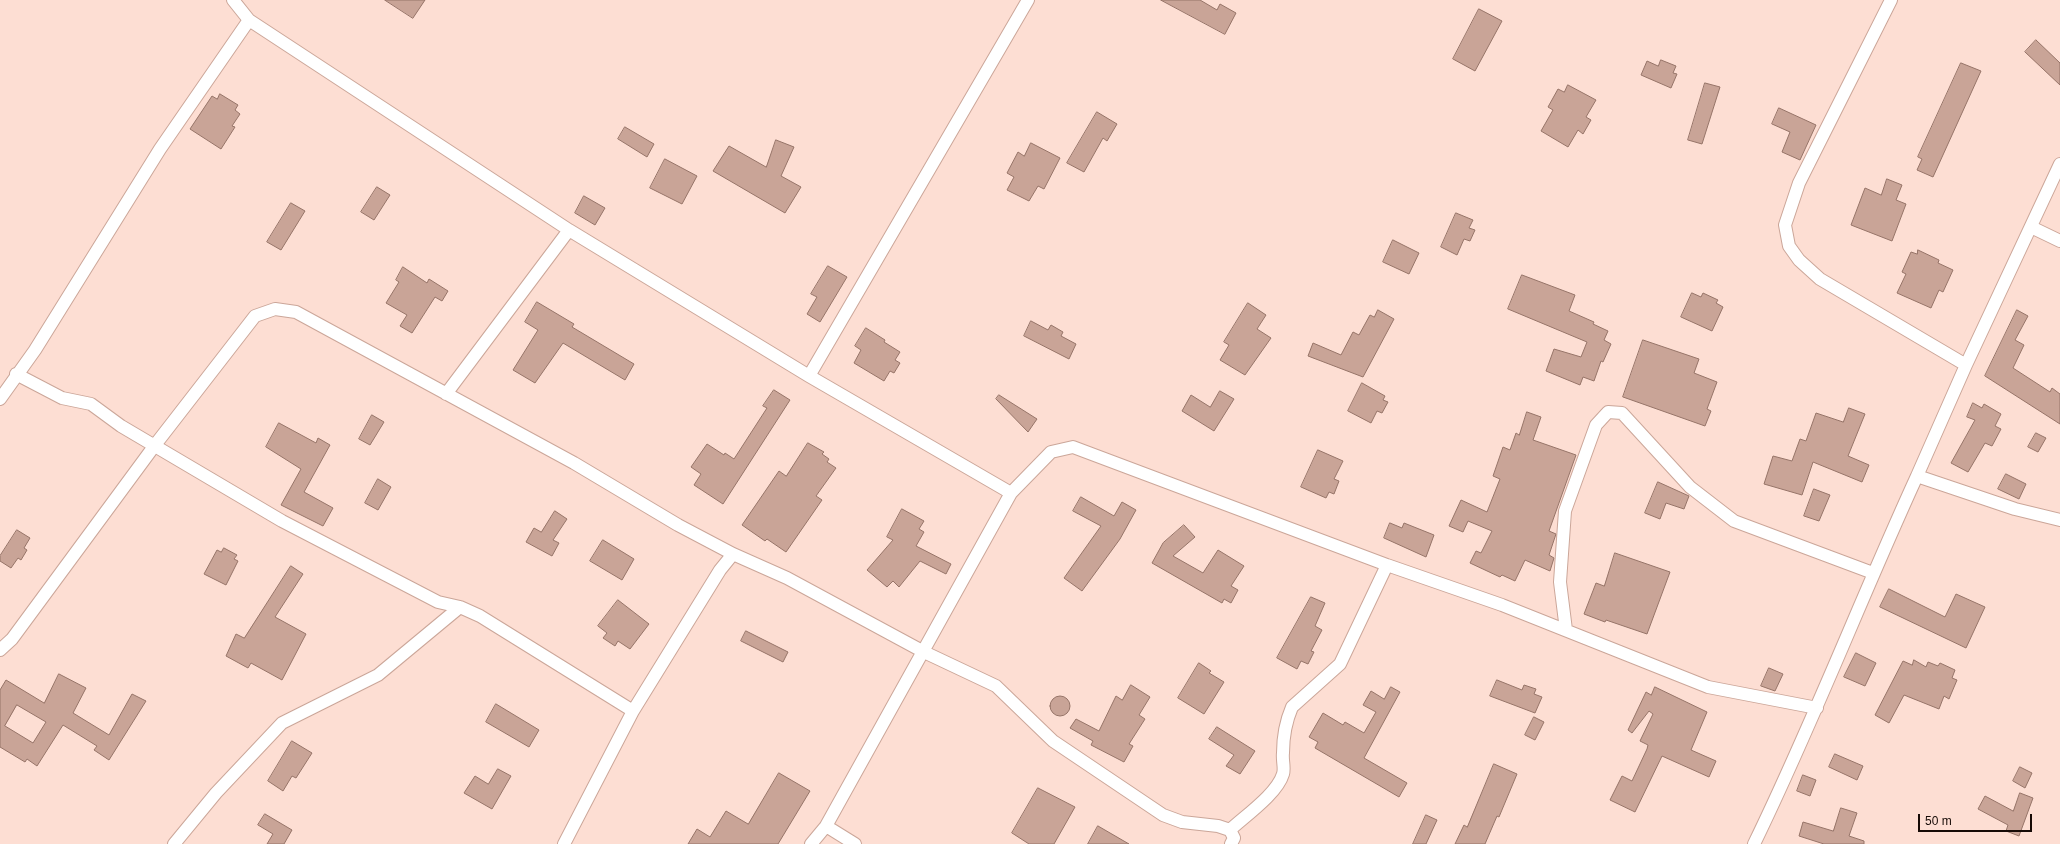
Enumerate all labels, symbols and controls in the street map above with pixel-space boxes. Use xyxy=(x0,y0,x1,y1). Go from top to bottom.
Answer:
scale bar xyxy=(1920,806,2034,832)
text: 50 m xyxy=(1925,814,1952,828)

